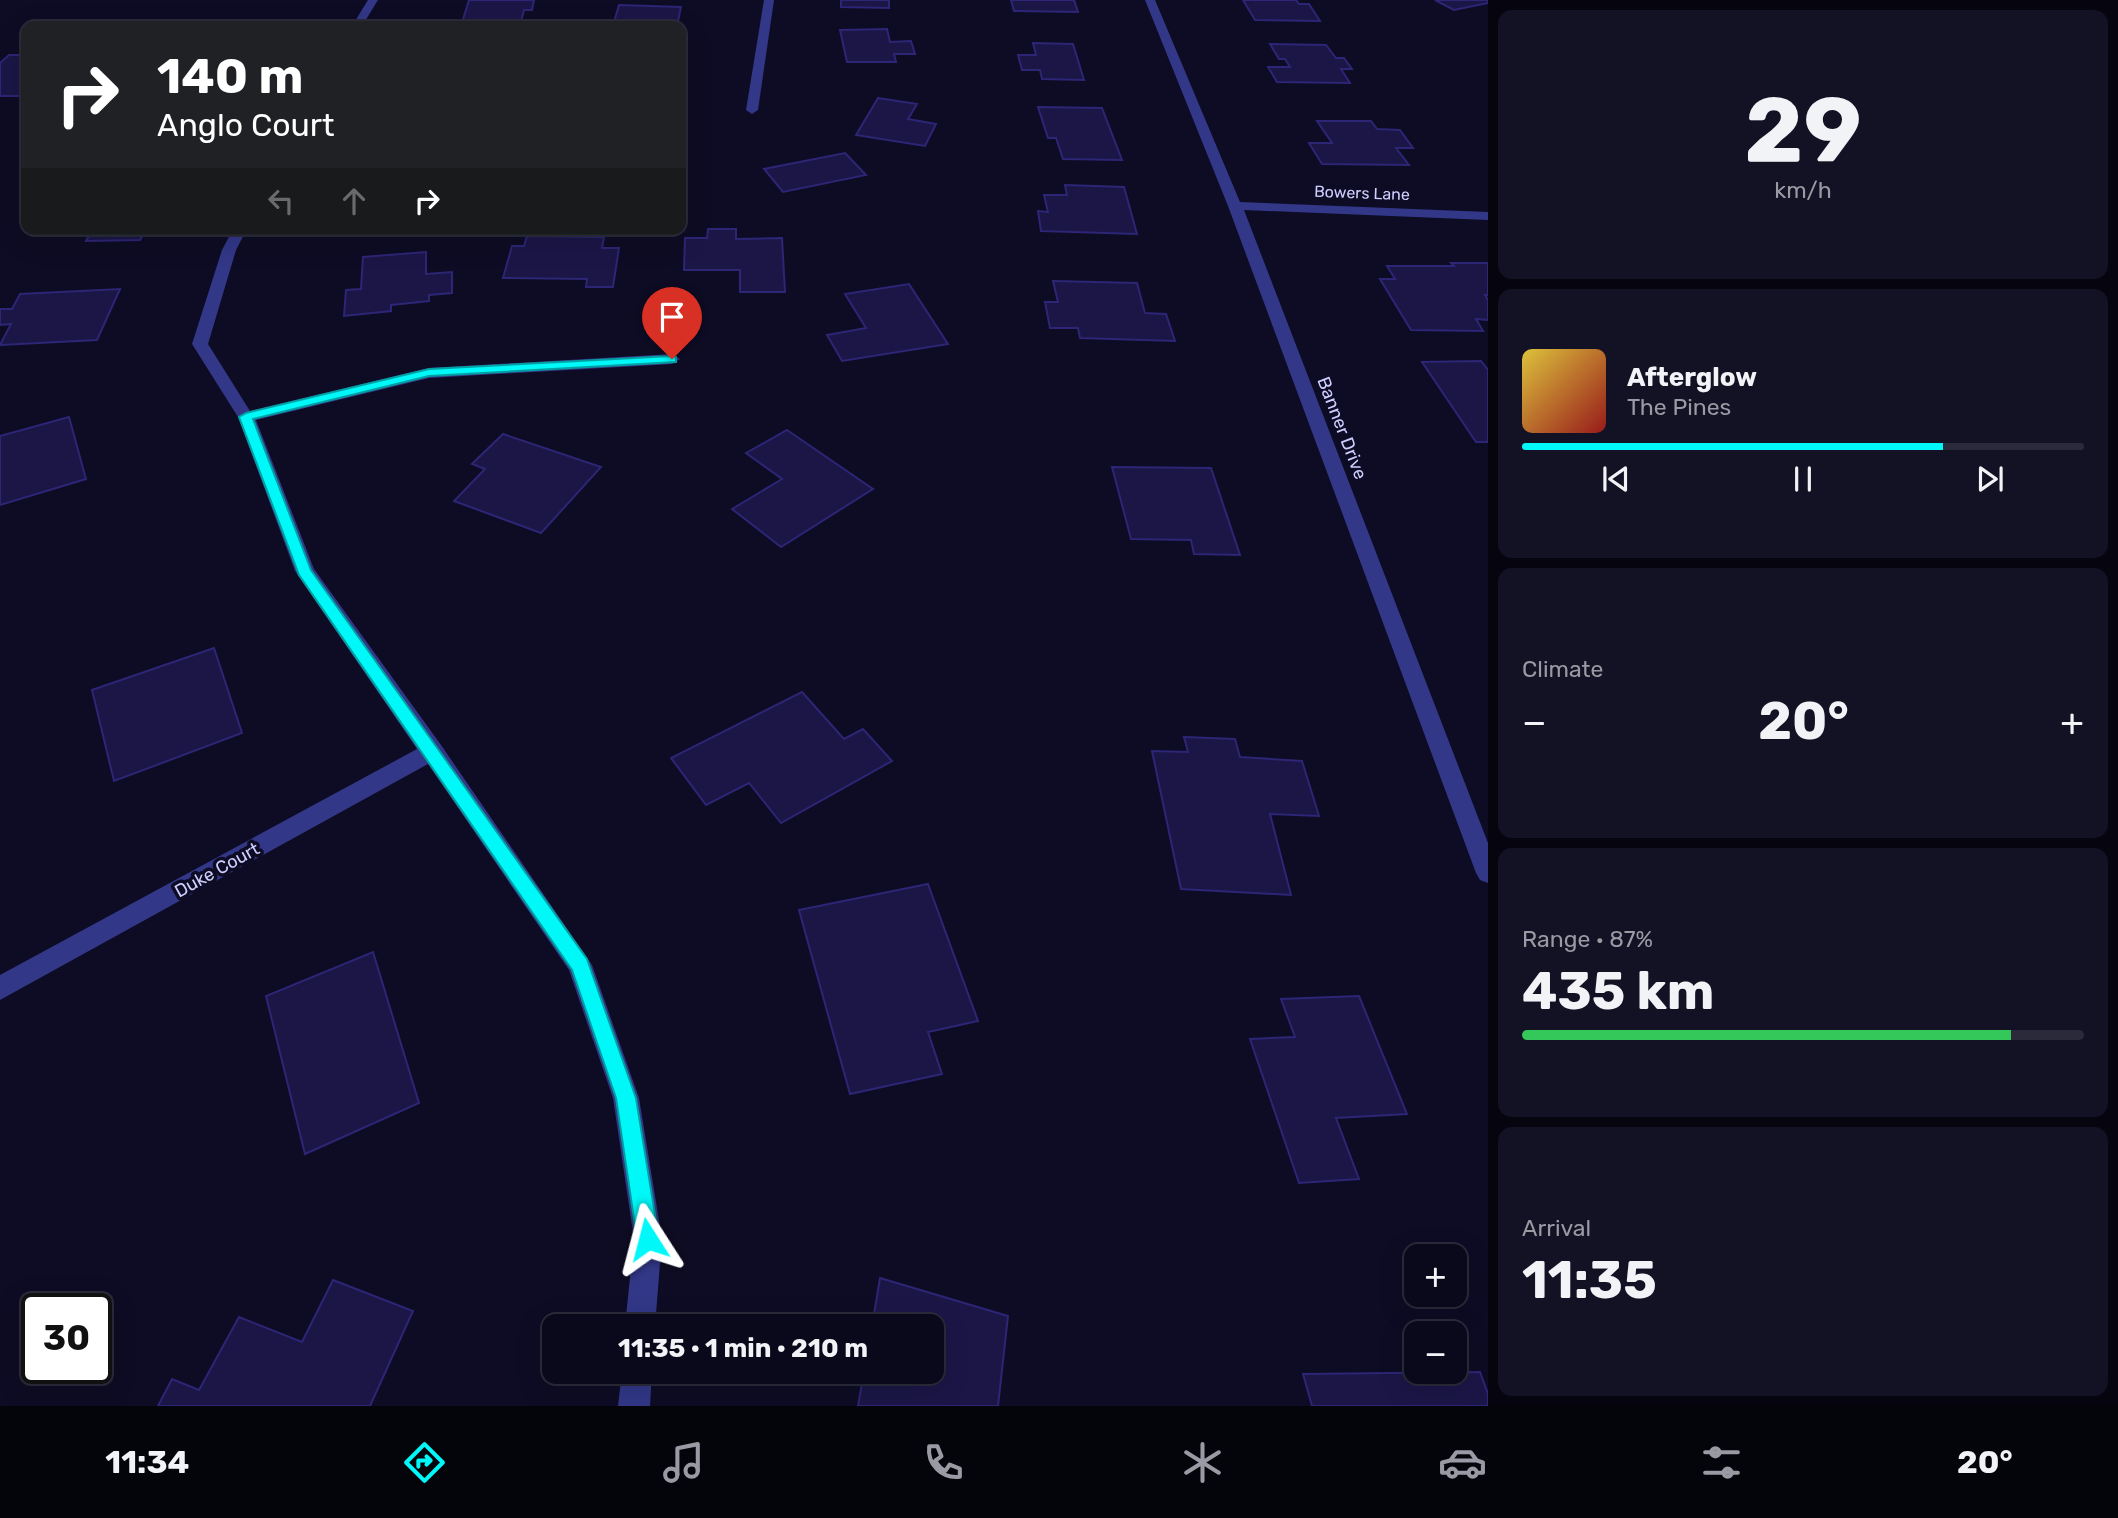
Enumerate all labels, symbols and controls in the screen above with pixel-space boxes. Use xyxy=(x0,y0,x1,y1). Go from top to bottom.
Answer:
text: 140 m xyxy=(157,47,303,105)
icon: right xyxy=(42,49,133,140)
text: 29 xyxy=(1744,76,1862,184)
text: Anglo Court xyxy=(157,106,335,144)
text: km/h xyxy=(1774,176,1832,204)
icon: left xyxy=(262,182,300,220)
icon: ahead xyxy=(335,182,373,220)
icon: right xyxy=(408,182,446,220)
street label: Bowers Lane xyxy=(1314,182,1410,204)
pin xyxy=(642,287,702,359)
icon: arrive xyxy=(653,298,691,336)
text: Afterglow xyxy=(1627,362,1757,393)
street label: Banner Drive xyxy=(1312,374,1372,482)
text: The Pines xyxy=(1627,393,1731,421)
icon: previous xyxy=(1597,460,1635,498)
icon: pause xyxy=(1784,460,1822,498)
icon: next xyxy=(1971,460,2009,498)
text: Climate xyxy=(1522,655,1603,683)
text: 20° xyxy=(1758,690,1849,752)
text: − xyxy=(1522,699,1547,745)
text: + xyxy=(2060,699,2084,745)
street label: Duke Court xyxy=(171,838,263,902)
text: Range · 87% xyxy=(1522,925,1653,953)
text: 435 km xyxy=(1522,960,1715,1022)
position arrow xyxy=(611,1202,685,1276)
text: Arrival xyxy=(1522,1214,1591,1242)
map controls xyxy=(1404,1244,1467,1384)
button: + xyxy=(1404,1244,1467,1307)
text: 11:35 xyxy=(1522,1249,1657,1311)
speed limit sign: 30 xyxy=(21,1293,112,1384)
button: − xyxy=(1404,1321,1467,1384)
text: 11:35 · 1 min · 210 m xyxy=(618,1333,868,1364)
icon: directions xyxy=(400,1438,449,1487)
icon: music xyxy=(659,1438,708,1487)
icon: phone xyxy=(919,1438,968,1487)
icon: climate xyxy=(1178,1438,1227,1487)
icon: car xyxy=(1438,1438,1487,1487)
icon: filters xyxy=(1697,1438,1746,1487)
text: 11:34 xyxy=(105,1443,189,1481)
text: 20° xyxy=(1957,1443,2013,1481)

